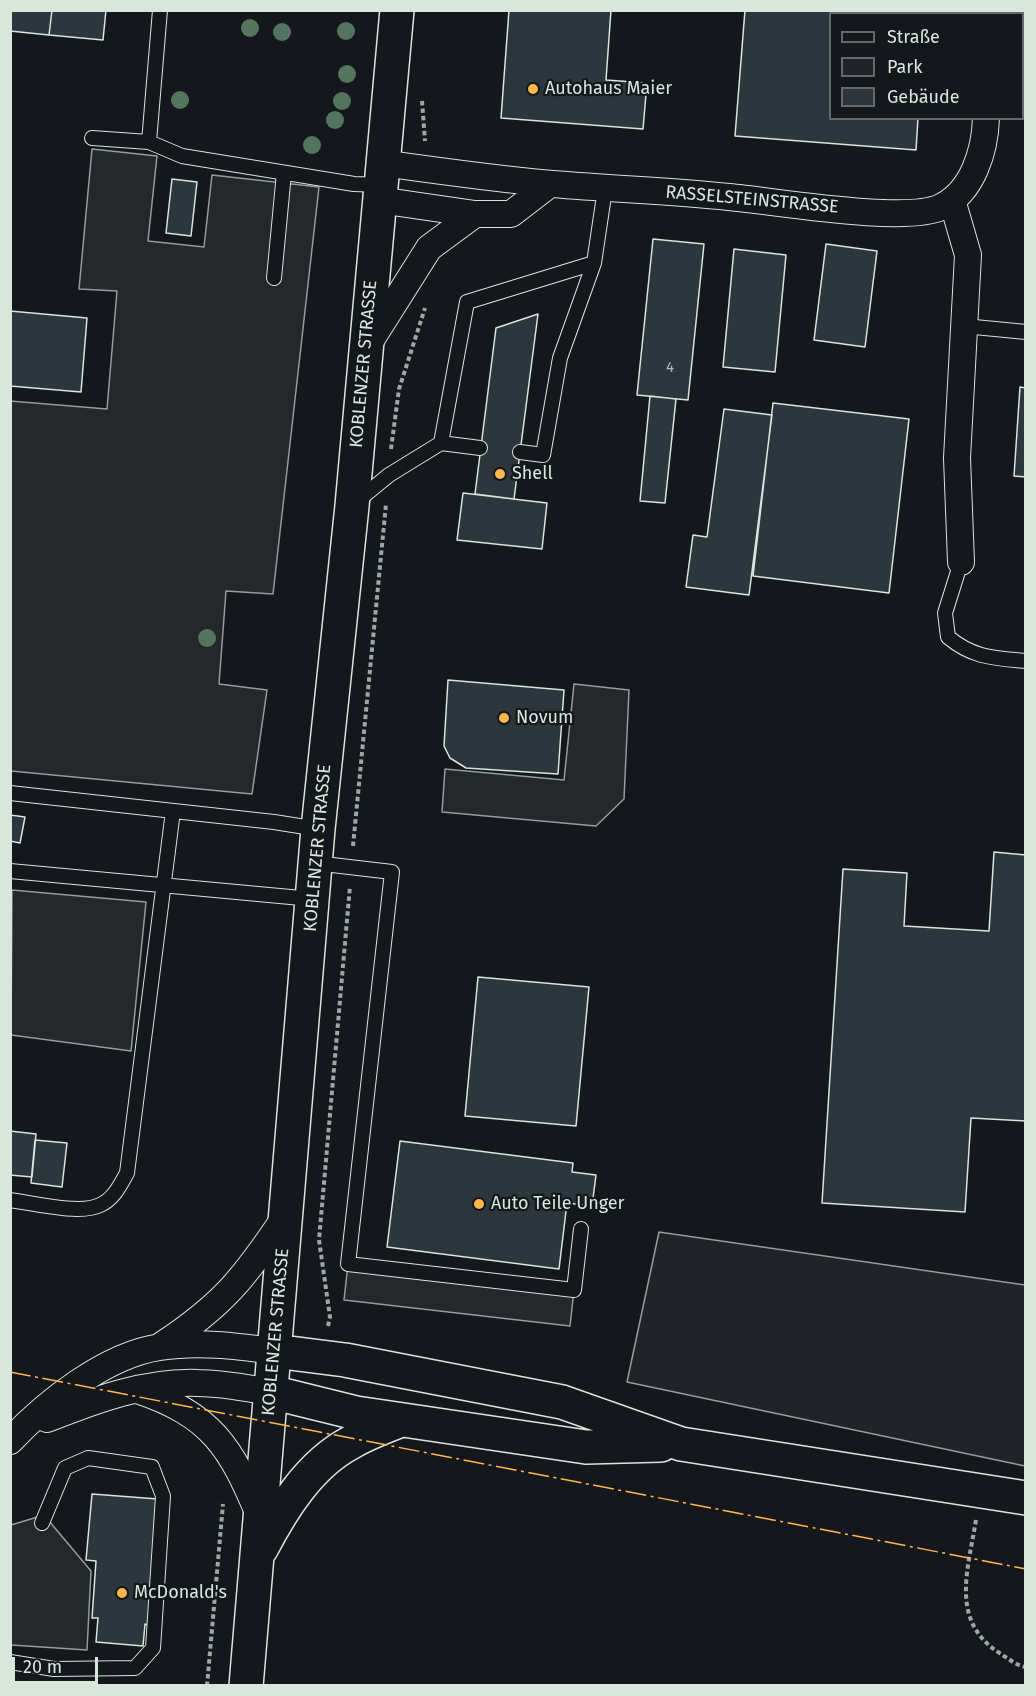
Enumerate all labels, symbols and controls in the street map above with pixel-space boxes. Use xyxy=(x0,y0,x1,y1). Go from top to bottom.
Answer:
legend xyxy=(829,12,1024,120)
text: Straße xyxy=(887,26,940,48)
text: Park xyxy=(887,56,922,78)
place label: Autohaus Maier xyxy=(545,78,672,100)
marker: Autohaus Maier xyxy=(526,82,540,96)
text: Gebäude xyxy=(887,86,960,108)
street label: RASSELSTEINSTRASSE xyxy=(664,182,840,218)
street label: KOBLENZER STRASSE xyxy=(346,279,382,449)
house number: 4 xyxy=(666,359,674,377)
place label: Shell xyxy=(512,463,553,485)
marker: Shell xyxy=(493,467,507,481)
place label: Novum xyxy=(516,707,573,729)
marker: Novum xyxy=(497,711,511,725)
street label: KOBLENZER STRASSE xyxy=(300,763,336,933)
place label: Auto Teile Unger xyxy=(491,1193,625,1215)
marker: Auto Teile Unger xyxy=(472,1197,486,1211)
street label: KOBLENZER STRASSE xyxy=(258,1247,294,1417)
place label: McDonald's xyxy=(134,1582,227,1604)
marker: McDonald's xyxy=(115,1586,129,1600)
scale bar xyxy=(15,1645,100,1683)
text: 20 m xyxy=(23,1656,62,1678)

